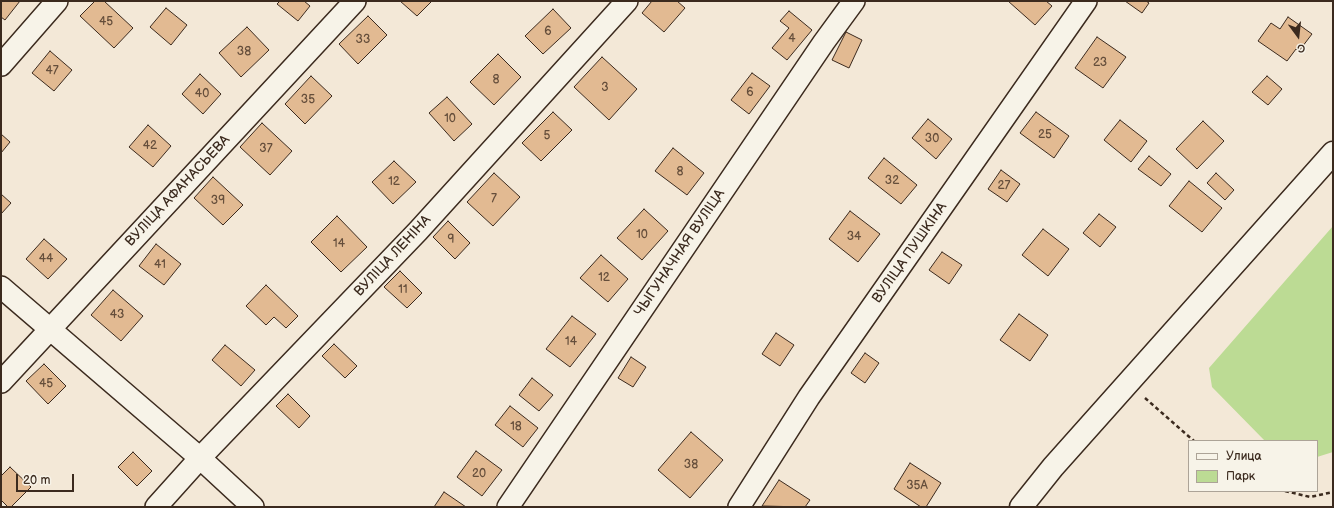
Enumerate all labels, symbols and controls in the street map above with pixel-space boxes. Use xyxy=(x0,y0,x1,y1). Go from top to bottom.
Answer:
house number: 45 xyxy=(99,15,113,29)
north arrow xyxy=(1278,16,1318,56)
house number: 6 xyxy=(544,25,552,39)
house number: 4 xyxy=(788,32,796,46)
house number: 33 xyxy=(356,33,370,47)
text: С xyxy=(1296,41,1307,55)
house number: 38 xyxy=(237,45,251,59)
house number: 23 xyxy=(1093,56,1107,70)
house number: 47 xyxy=(45,64,59,78)
house number: 8 xyxy=(493,73,499,87)
house number: 3 xyxy=(601,81,609,95)
house number: 6 xyxy=(746,86,754,100)
house number: 40 xyxy=(195,87,209,101)
house number: 35 xyxy=(301,93,315,107)
house number: 10 xyxy=(444,112,456,126)
house number: 25 xyxy=(1038,128,1052,142)
house number: 5 xyxy=(544,129,550,143)
street label: ВУЛІЦА АФАНАСЬЕВА xyxy=(122,132,234,250)
house number: 30 xyxy=(925,132,939,146)
house number: 42 xyxy=(143,139,157,153)
house number: 37 xyxy=(259,142,273,156)
house number: 8 xyxy=(677,165,683,179)
house number: 32 xyxy=(885,174,899,188)
house number: 12 xyxy=(388,175,400,189)
house number: 27 xyxy=(998,179,1010,193)
street label: ЧЫГУНАЧНАЯ ВУЛІЦА xyxy=(631,186,729,320)
house number: 7 xyxy=(491,192,497,206)
house number: 39 xyxy=(211,194,225,208)
street label: ВУЛІЦА ПУШКІНА xyxy=(869,199,951,307)
street label: ВУЛІЦА ЛЕНІНА xyxy=(351,212,435,300)
house number: 10 xyxy=(636,228,648,242)
house number: 34 xyxy=(847,230,861,244)
house number: 9 xyxy=(448,233,454,247)
house number: 14 xyxy=(333,237,345,251)
house number: 44 xyxy=(39,252,53,266)
house number: 41 xyxy=(154,258,166,272)
house number: 12 xyxy=(598,271,610,285)
house number: 11 xyxy=(398,283,408,297)
house number: 43 xyxy=(110,308,124,322)
house number: 14 xyxy=(565,335,577,349)
house number: 45 xyxy=(39,377,53,391)
house number: 18 xyxy=(510,420,522,434)
legend xyxy=(1188,440,1318,492)
text: Улица xyxy=(1226,449,1262,464)
house number: 38 xyxy=(684,458,698,472)
scale bar xyxy=(18,466,76,492)
house number: 20 xyxy=(472,467,486,481)
text: Парк xyxy=(1226,469,1255,484)
text: 20 m xyxy=(23,473,50,488)
house number: 35А xyxy=(906,479,928,493)

